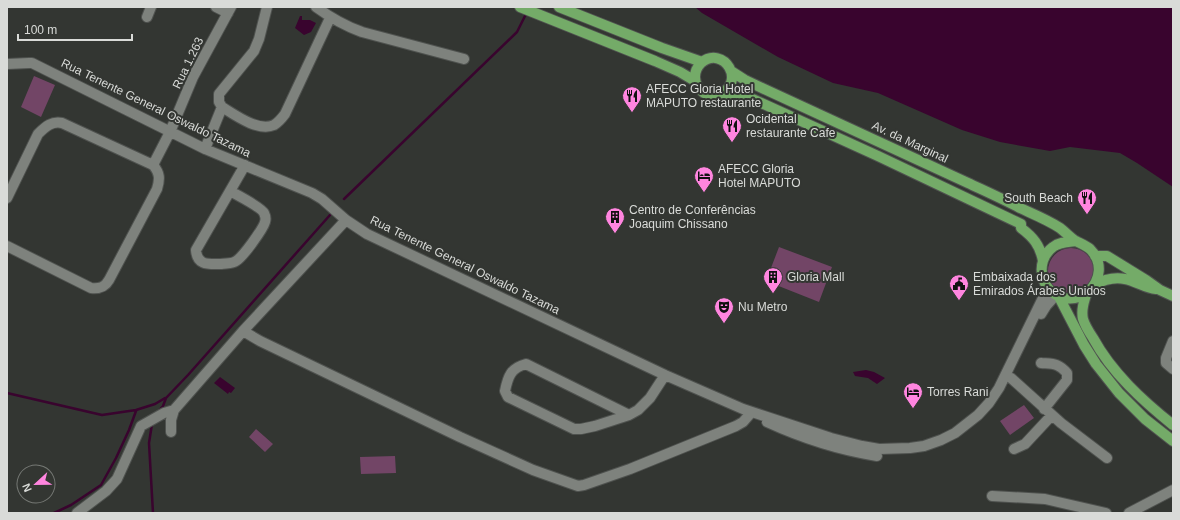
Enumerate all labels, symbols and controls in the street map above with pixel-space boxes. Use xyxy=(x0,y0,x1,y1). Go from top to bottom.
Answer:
scale bar xyxy=(18,16,132,42)
text: 100 m xyxy=(24,23,57,37)
street label: Rua 1.263 xyxy=(170,35,207,91)
street label: Rua Tenente General Oswaldo Tazama xyxy=(59,56,253,160)
place label: AFECC Gloria Hotel MAPUTO restaurante xyxy=(646,82,761,110)
restaurant icon: AFECC Gloria Hotel MAPUTO restaurante xyxy=(621,85,643,113)
place label: Ocidental restaurante Cafe xyxy=(746,112,836,140)
restaurant icon: Ocidental restaurante Cafe xyxy=(721,115,743,143)
street label: Av. da Marginal xyxy=(870,118,950,166)
place label: AFECC Gloria Hotel MAPUTO xyxy=(718,162,800,190)
hotel icon: AFECC Gloria Hotel MAPUTO xyxy=(693,165,715,193)
restaurant icon: South Beach xyxy=(1076,187,1098,215)
place label: South Beach xyxy=(1004,191,1073,205)
place label: Centro de Conferências Joaquim Chissano xyxy=(629,203,756,231)
building icon: Centro de Conferências Joaquim Chissano xyxy=(604,206,626,234)
street label: Rua Tenente General Oswaldo Tazama xyxy=(368,213,562,317)
building icon: Gloria Mall xyxy=(762,266,784,294)
place label: Gloria Mall xyxy=(787,270,844,284)
place label: Embaixada dos Emirados Árabes Unidos xyxy=(973,270,1106,298)
public building icon: Embaixada dos Emirados Árabes Unidos xyxy=(948,273,970,301)
theatre icon: Nu Metro xyxy=(713,296,735,324)
place label: Nu Metro xyxy=(738,300,788,314)
hotel icon: Torres Rani xyxy=(902,381,924,409)
place label: Torres Rani xyxy=(927,385,988,399)
north arrow xyxy=(16,464,56,504)
text: N xyxy=(20,482,34,494)

